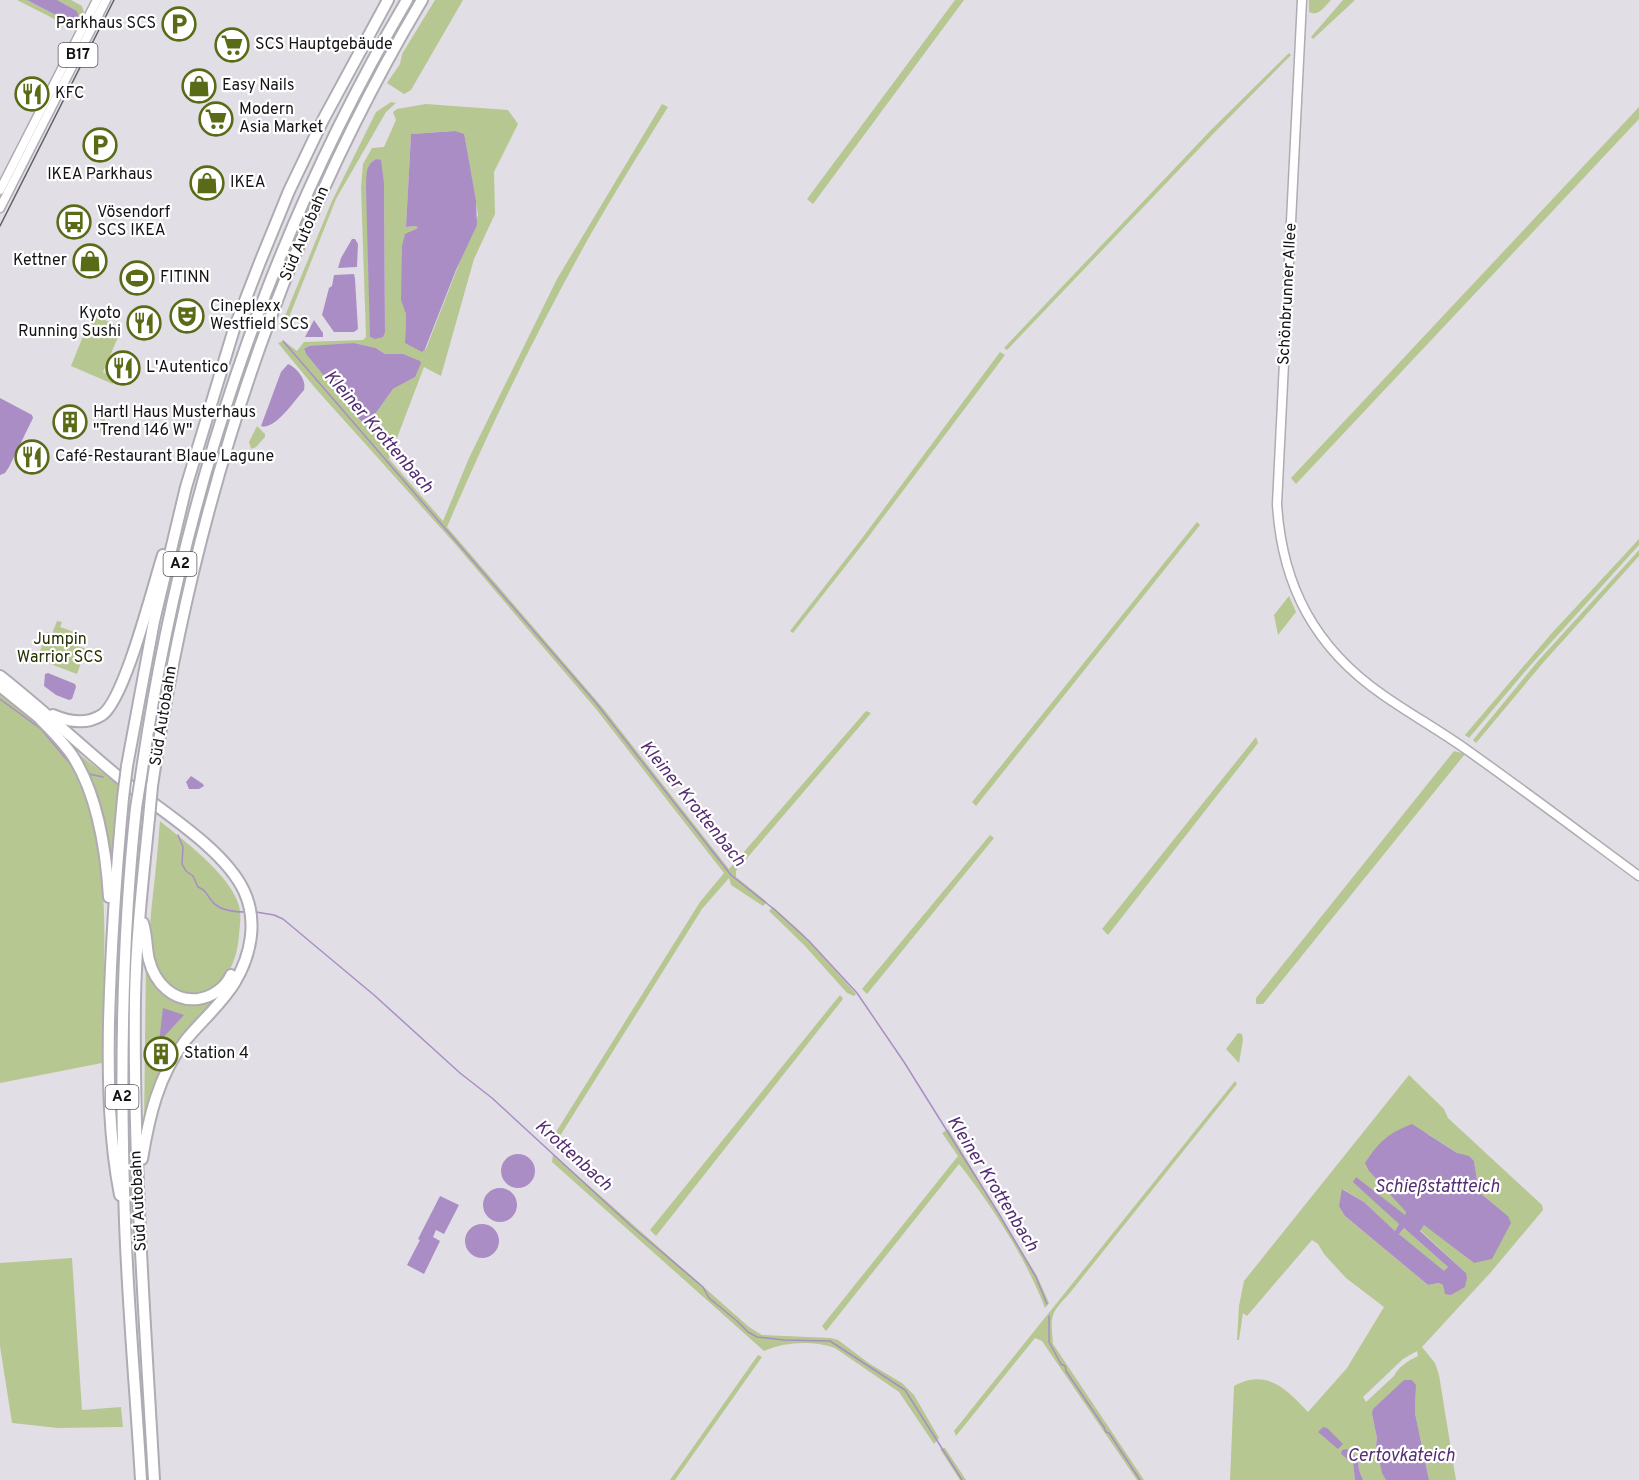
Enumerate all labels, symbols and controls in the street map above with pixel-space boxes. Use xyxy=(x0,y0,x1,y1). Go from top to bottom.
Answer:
parking icon: Parkhaus SCS xyxy=(161,6,197,42)
place label: Parkhaus SCS xyxy=(56,14,156,34)
supermarket icon: SCS Hauptgebäude xyxy=(214,27,250,63)
place label: SCS Hauptgebäude xyxy=(255,35,393,55)
road number: B17 xyxy=(58,43,98,67)
shop icon: Easy Nails xyxy=(181,68,217,104)
restaurant icon: KFC xyxy=(14,76,50,112)
place label: Easy Nails xyxy=(222,76,294,96)
place label: KFC xyxy=(55,84,84,104)
place label: Modern Asia Market xyxy=(239,100,323,138)
supermarket icon: Modern Asia Market xyxy=(198,101,234,137)
parking icon: IKEA Parkhaus xyxy=(82,127,118,163)
place label: IKEA Parkhaus xyxy=(47,165,153,185)
shop icon: IKEA xyxy=(189,165,225,201)
place label: IKEA xyxy=(230,173,266,193)
street label: Süd Autobahn xyxy=(276,184,334,284)
place label: Vösendorf SCS IKEA xyxy=(97,203,171,241)
bus stop icon: Vösendorf SCS IKEA xyxy=(56,204,92,240)
street label: Schönbrunner Allee xyxy=(1274,222,1302,366)
shop icon: Kettner xyxy=(72,243,108,279)
place label: Kettner xyxy=(13,251,67,271)
sports icon: FITINN xyxy=(119,260,155,296)
place label: FITINN xyxy=(160,268,210,288)
place label: Cineplexx Westfield SCS xyxy=(210,297,309,335)
theatre icon: Cineplexx Westfield SCS xyxy=(169,298,205,334)
place label: Kyoto Running Sushi xyxy=(18,304,121,342)
restaurant icon: Kyoto Running Sushi xyxy=(126,305,162,341)
restaurant icon: L'Autentico xyxy=(105,350,141,386)
place label: L'Autentico xyxy=(146,358,229,378)
water label: Kleiner Krottenbach xyxy=(318,366,438,499)
place label: Hartl Haus Musterhaus "Trend 146 W" xyxy=(93,403,256,441)
building icon: Hartl Haus Musterhaus "Trend 146 W" xyxy=(52,404,88,440)
restaurant icon: Café-Restaurant Blaue Lagune xyxy=(14,439,50,475)
place label: Café-Restaurant Blaue Lagune xyxy=(55,447,274,467)
road number: A2 xyxy=(164,552,196,576)
park label: Jumpin Warrior SCS xyxy=(17,630,103,668)
street label: Süd Autobahn xyxy=(146,664,182,768)
water label: Kleiner Krottenbach xyxy=(634,736,750,872)
building icon: Station 4 xyxy=(143,1036,179,1072)
place label: Station 4 xyxy=(184,1044,249,1064)
road number: A2 xyxy=(106,1085,138,1109)
water label: Kleiner Krottenbach xyxy=(941,1112,1043,1256)
water label: Krottenbach xyxy=(530,1115,617,1197)
street label: Süd Autobahn xyxy=(126,1150,152,1252)
water label: Schießstattteich xyxy=(1375,1176,1500,1199)
water label: Certovkateich xyxy=(1347,1445,1455,1468)

